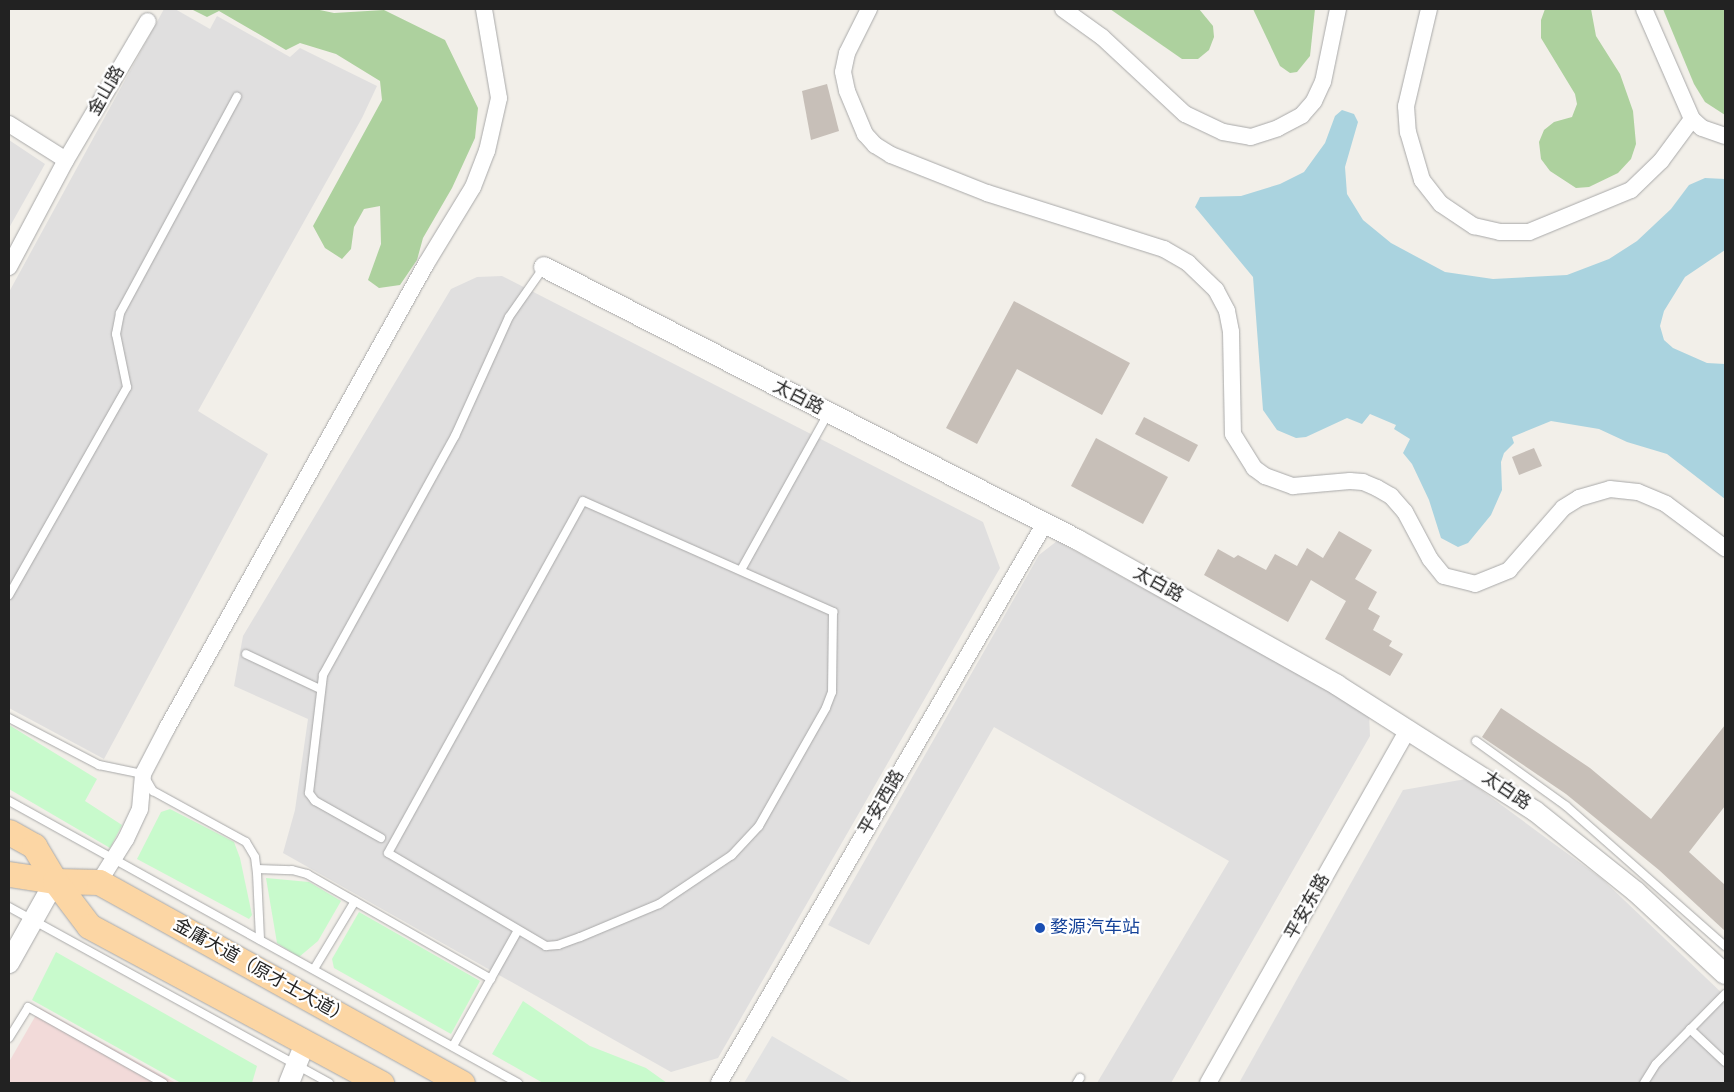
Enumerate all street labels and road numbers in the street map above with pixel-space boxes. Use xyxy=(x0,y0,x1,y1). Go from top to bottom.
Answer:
street label: 金山路 xyxy=(84,62,130,120)
street label: 太白路 xyxy=(769,376,827,420)
street label: 太白路 xyxy=(1129,562,1187,608)
street label: 平安西路 xyxy=(855,766,909,840)
street label: 太白路 xyxy=(1478,767,1534,815)
street label: 平安东路 xyxy=(1281,870,1335,944)
street label: 金庸大道（原才士大道） xyxy=(169,915,353,1029)

